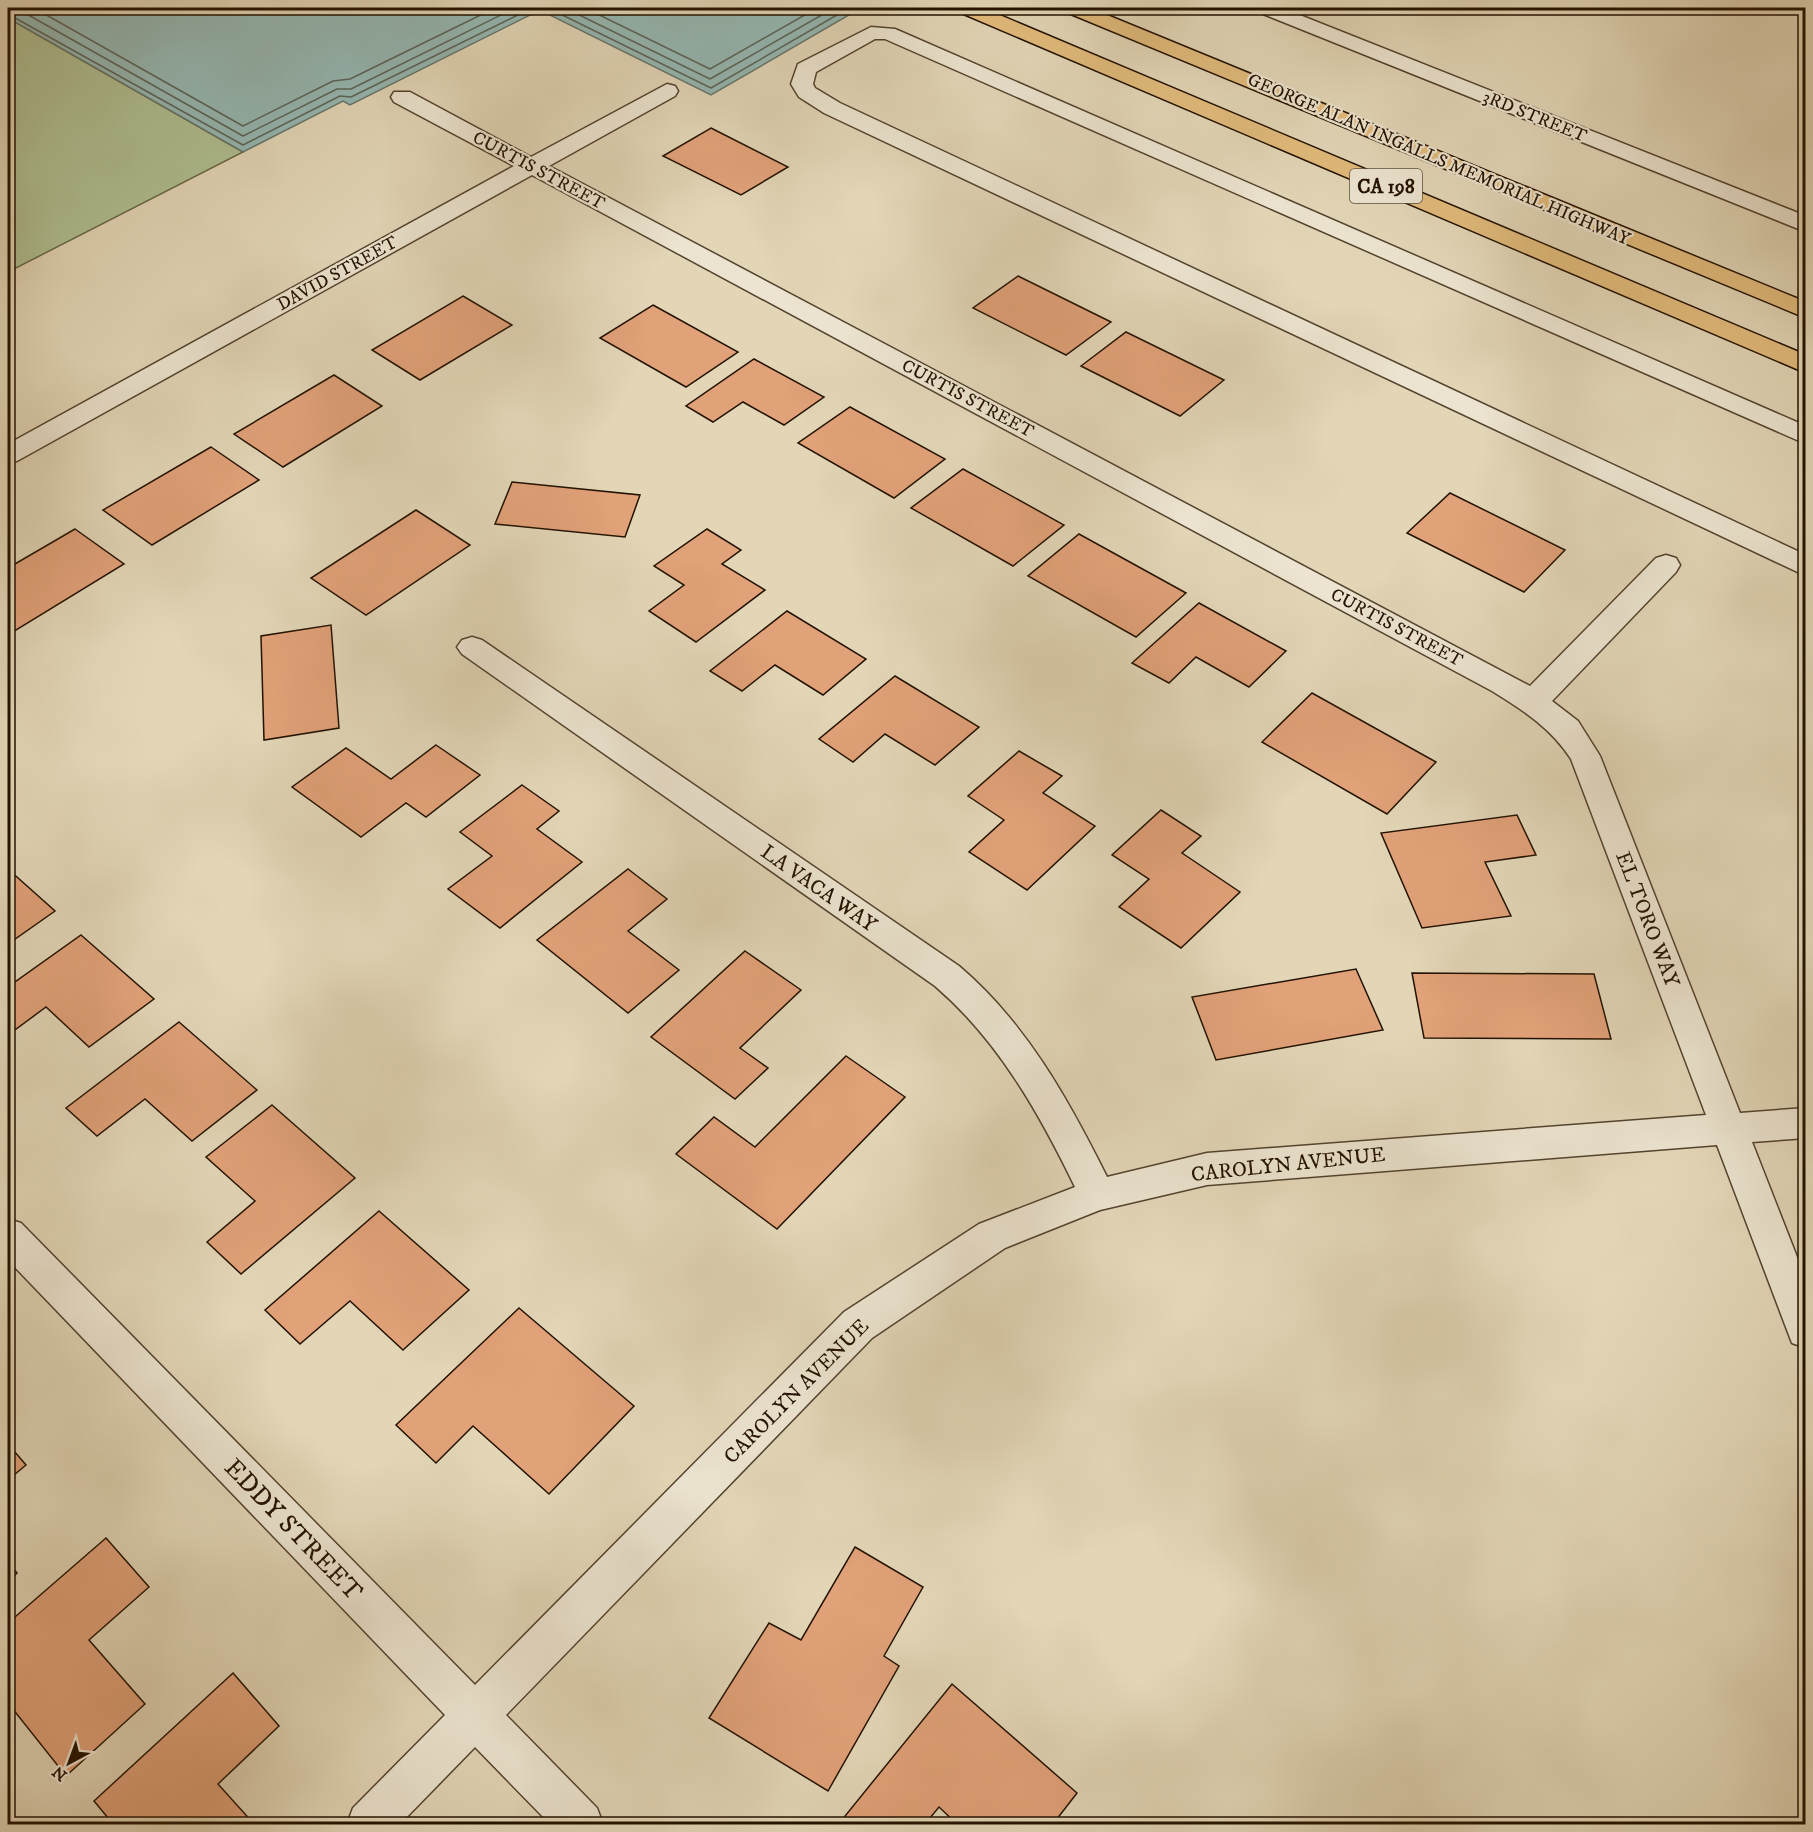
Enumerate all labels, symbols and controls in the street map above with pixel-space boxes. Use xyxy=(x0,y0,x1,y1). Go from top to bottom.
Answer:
street label: GEORGE ALAN INGALLS MEMORIAL HIGHWAY xyxy=(1244,69,1634,251)
street label: 3RD STREET xyxy=(1479,86,1590,148)
street label: CURTIS STREET xyxy=(469,127,609,215)
road number: CA 198 xyxy=(1350,169,1422,203)
street label: DAVID STREET xyxy=(273,231,402,316)
street label: CURTIS STREET xyxy=(898,355,1038,443)
street label: CURTIS STREET xyxy=(1327,584,1467,672)
street label: LA VACA WAY xyxy=(755,839,882,939)
street label: EL TORO WAY xyxy=(1609,848,1685,992)
street label: CAROLYN AVENUE xyxy=(1190,1142,1387,1188)
street label: CAROLYN AVENUE xyxy=(719,1313,875,1470)
street label: EDDY STREET xyxy=(217,1452,369,1608)
north arrow xyxy=(39,1733,99,1793)
text: N xyxy=(48,1762,71,1785)

